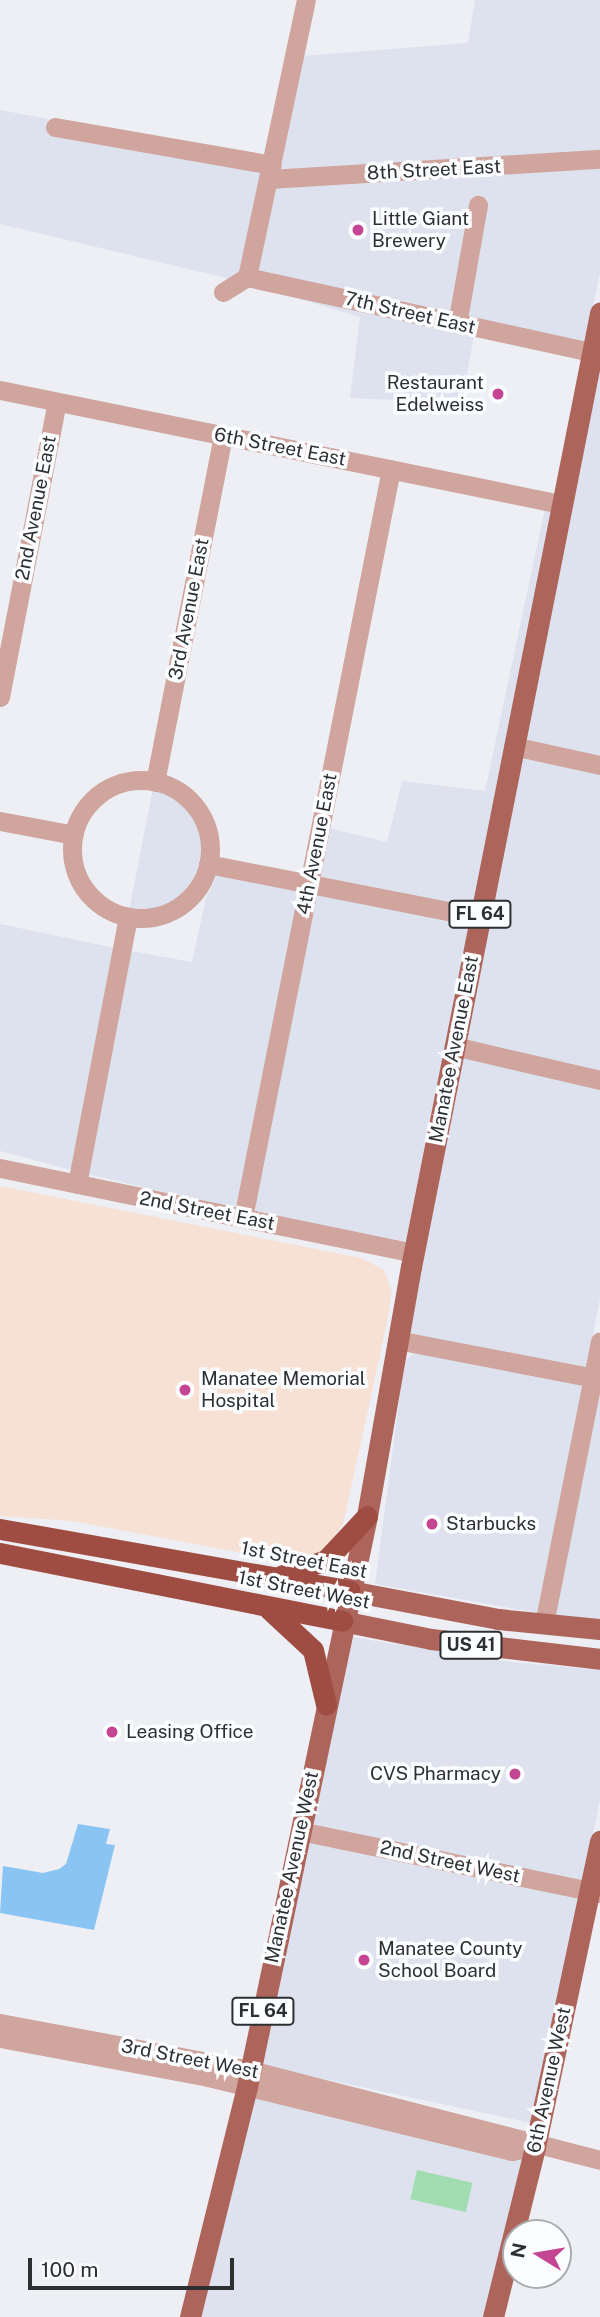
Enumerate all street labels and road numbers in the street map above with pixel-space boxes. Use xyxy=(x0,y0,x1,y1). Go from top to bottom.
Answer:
street label: 8th Street East xyxy=(366,155,502,185)
street label: 7th Street East xyxy=(342,287,478,339)
street label: 6th Street East xyxy=(212,423,348,471)
street label: 2nd Avenue East xyxy=(11,434,61,582)
street label: 3rd Avenue East xyxy=(164,536,214,682)
street label: 4th Avenue East xyxy=(292,771,342,917)
road number: FL 64 xyxy=(447,900,513,929)
street label: Manatee Avenue East xyxy=(425,953,483,1145)
street label: 2nd Street East xyxy=(137,1187,277,1235)
street label: 1st Street East xyxy=(239,1537,369,1583)
street label: 1st Street West xyxy=(236,1566,372,1614)
road number: US 41 xyxy=(438,1630,504,1660)
street label: Manatee Avenue West xyxy=(260,1769,324,1965)
street label: 2nd Street West xyxy=(378,1836,522,1888)
road number: FL 64 xyxy=(230,1996,296,2025)
street label: 6th Avenue West xyxy=(522,2005,576,2155)
street label: 3rd Street West xyxy=(119,2034,261,2084)

